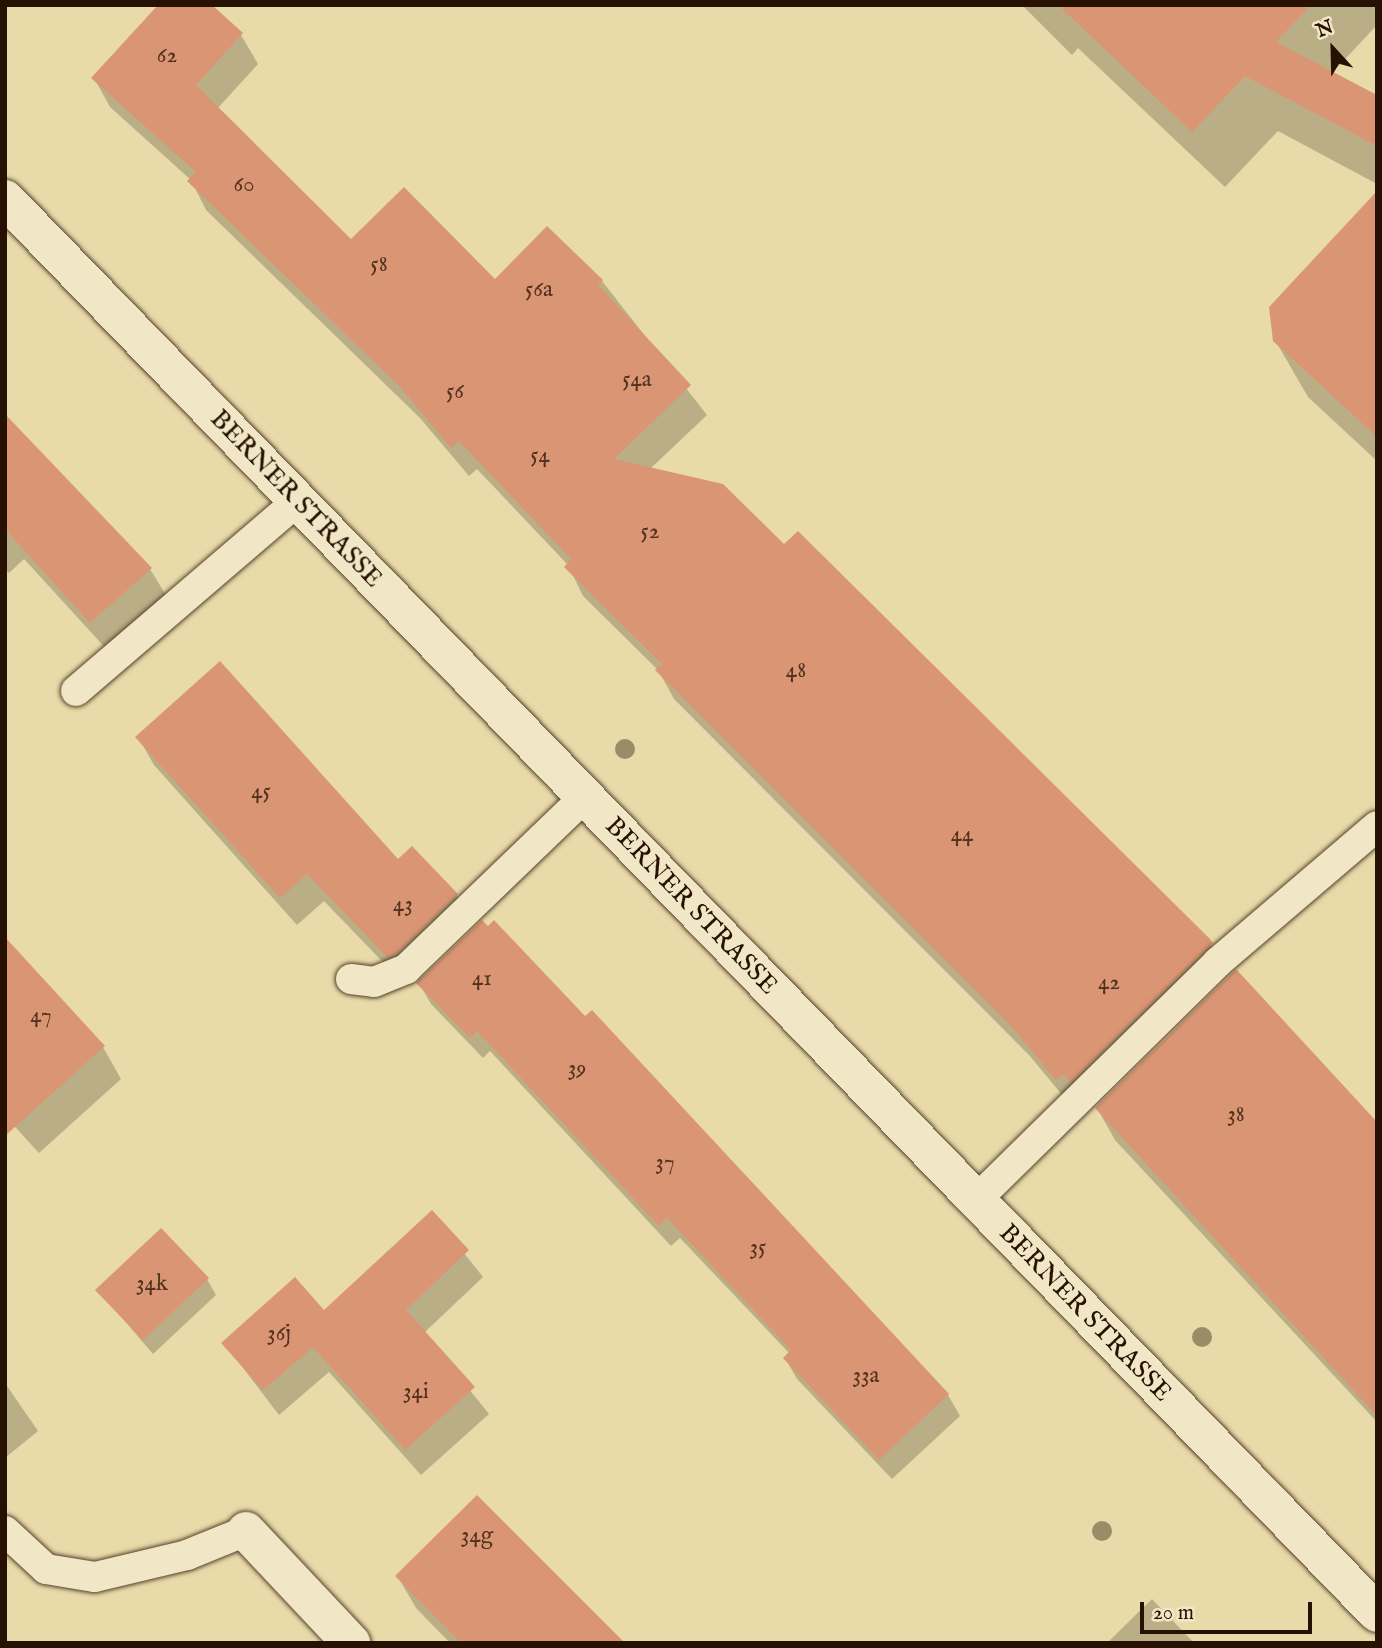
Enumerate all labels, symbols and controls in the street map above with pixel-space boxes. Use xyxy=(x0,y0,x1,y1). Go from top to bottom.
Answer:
north arrow xyxy=(1298,14,1368,84)
text: N xyxy=(1313,15,1337,44)
house number: 62 xyxy=(157,42,177,70)
house number: 60 xyxy=(233,171,255,199)
house number: 58 xyxy=(370,251,388,279)
house number: 56a xyxy=(525,276,553,304)
house number: 54a xyxy=(622,366,652,394)
house number: 56 xyxy=(446,378,464,406)
street label: BERNER STRASSE xyxy=(203,404,389,594)
house number: 54 xyxy=(530,442,550,470)
house number: 52 xyxy=(640,518,660,546)
house number: 48 xyxy=(786,657,806,685)
house number: 45 xyxy=(251,778,271,806)
street label: BERNER STRASSE xyxy=(598,811,784,1001)
house number: 44 xyxy=(951,821,973,849)
house number: 43 xyxy=(393,891,413,919)
house number: 41 xyxy=(472,965,492,993)
house number: 42 xyxy=(1098,969,1120,997)
house number: 47 xyxy=(30,1002,52,1030)
house number: 39 xyxy=(568,1055,586,1083)
house number: 38 xyxy=(1227,1101,1245,1129)
house number: 37 xyxy=(655,1149,675,1177)
street label: BERNER STRASSE xyxy=(992,1218,1178,1408)
house number: 35 xyxy=(750,1234,766,1262)
house number: 34k xyxy=(136,1270,168,1298)
house number: 36j xyxy=(267,1320,291,1348)
house number: 33a xyxy=(852,1362,880,1390)
house number: 34i xyxy=(403,1378,429,1406)
house number: 34g xyxy=(461,1522,493,1550)
scale bar xyxy=(1144,1588,1316,1632)
text: 20 m xyxy=(1153,1600,1194,1627)

